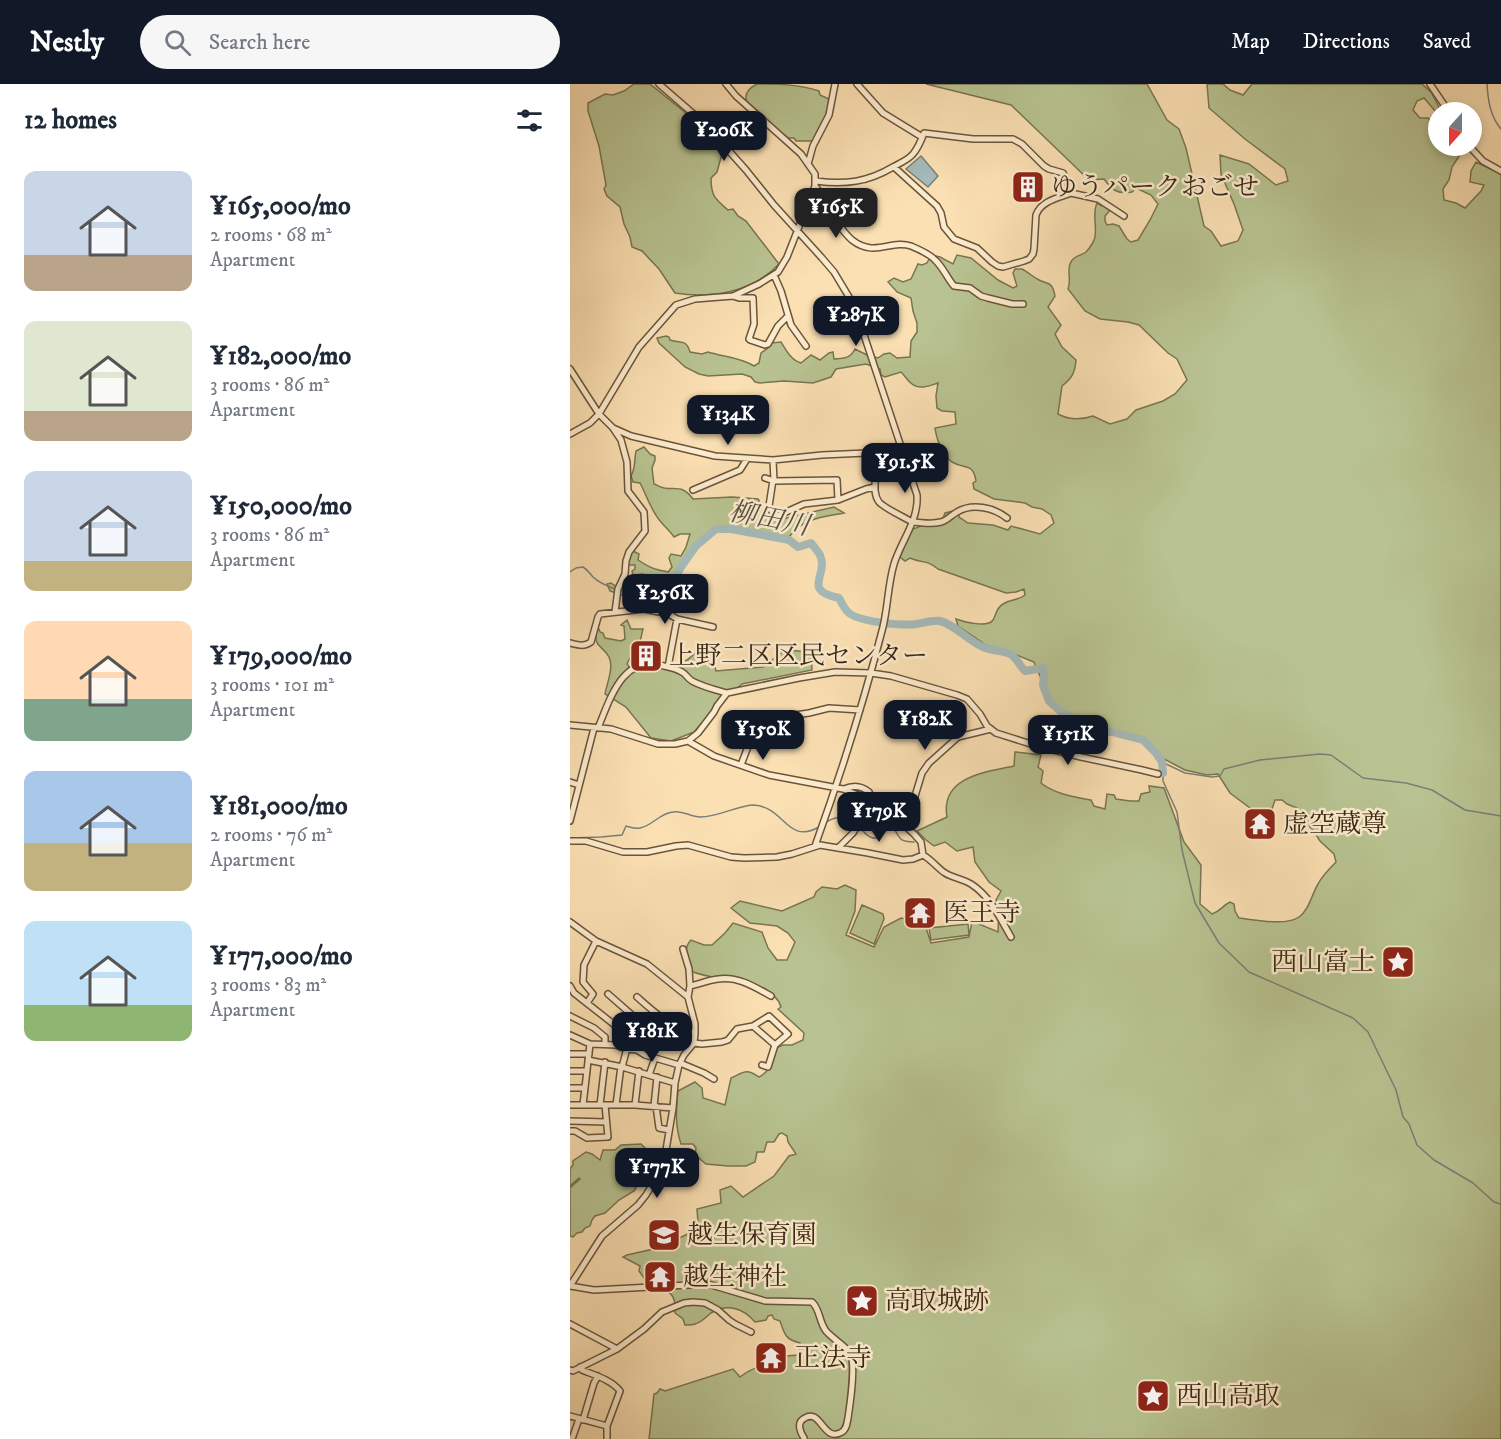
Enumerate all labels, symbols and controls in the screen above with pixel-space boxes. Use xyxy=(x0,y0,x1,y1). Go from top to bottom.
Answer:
search box xyxy=(140,15,560,69)
text: Nestly xyxy=(30,25,104,60)
icon: search xyxy=(161,26,194,59)
text: Search here xyxy=(209,29,310,56)
text: Map xyxy=(1231,29,1270,55)
text: Directions xyxy=(1303,29,1390,55)
text: Saved xyxy=(1423,29,1471,55)
north arrow xyxy=(1428,102,1482,156)
map controls xyxy=(1428,102,1482,156)
text: 12 homes xyxy=(24,104,117,137)
icon: filters xyxy=(513,104,546,137)
pin: ¥206K xyxy=(682,111,766,162)
text: ¥206K xyxy=(695,118,753,143)
building icon: ゆうパークおごせ xyxy=(1010,169,1046,205)
place label: ゆうパークおごせ xyxy=(1051,171,1259,204)
pin: ¥165K xyxy=(794,188,878,239)
text: ¥165,000/mo xyxy=(210,190,351,223)
icon: home xyxy=(72,195,144,267)
text: ¥165K xyxy=(808,195,864,220)
text: 2 rooms · 68 m² xyxy=(210,223,332,248)
text: Apartment xyxy=(210,248,295,273)
pin: ¥287K xyxy=(814,296,898,347)
text: ¥287K xyxy=(827,303,885,328)
text: ¥182,000/mo xyxy=(210,340,351,373)
icon: home xyxy=(72,345,144,417)
text: 3 rooms · 86 m² xyxy=(210,373,329,398)
pin: ¥134K xyxy=(686,395,770,446)
text: Apartment xyxy=(210,398,295,423)
text: ¥134K xyxy=(701,402,755,427)
pin: ¥91.5K xyxy=(856,443,954,494)
text: ¥91.5K xyxy=(875,450,935,475)
text: ¥150,000/mo xyxy=(210,490,352,523)
icon: home xyxy=(72,495,144,567)
water label: 柳田川 xyxy=(726,495,815,544)
text: 3 rooms · 86 m² xyxy=(210,523,329,548)
text: Apartment xyxy=(210,548,295,573)
pin: ¥256K xyxy=(623,574,707,625)
text: ¥256K xyxy=(636,581,694,606)
building icon: 上野二区区民センター xyxy=(628,638,664,674)
text: ¥179,000/mo xyxy=(210,640,352,673)
place label: 上野二区区民センター xyxy=(669,640,928,673)
icon: home xyxy=(72,645,144,717)
text: 3 rooms · 101 m² xyxy=(210,673,334,698)
text: Apartment xyxy=(210,698,295,723)
pin: ¥182K xyxy=(883,700,967,751)
text: ¥182K xyxy=(898,707,952,732)
pin: ¥150K xyxy=(721,710,805,761)
pin: ¥151K xyxy=(1026,715,1110,766)
text: ¥150K xyxy=(735,717,791,742)
text: ¥151K xyxy=(1042,722,1094,747)
text: ¥181,000/mo xyxy=(210,790,348,823)
pin: ¥179K xyxy=(837,792,921,843)
icon: home xyxy=(72,795,144,867)
text: ¥179K xyxy=(851,799,907,824)
temple icon: 虚空蔵尊 xyxy=(1242,806,1278,842)
place label: 虚空蔵尊 xyxy=(1283,808,1387,841)
text: 2 rooms · 76 m² xyxy=(210,823,332,848)
text: Apartment xyxy=(210,848,295,873)
temple icon: 医王寺 xyxy=(902,895,938,931)
place label: 医王寺 xyxy=(943,897,1021,930)
text: ¥177,000/mo xyxy=(210,940,352,973)
place icon: 西山富士 xyxy=(1380,944,1416,980)
icon: home xyxy=(72,945,144,1017)
place label: 西山富士 xyxy=(1271,946,1375,979)
text: 3 rooms · 83 m² xyxy=(210,973,326,998)
text: Apartment xyxy=(210,998,295,1023)
pin: ¥181K xyxy=(610,1012,694,1063)
text: ¥181K xyxy=(626,1019,678,1044)
pin: ¥177K xyxy=(615,1148,699,1199)
text: ¥177K xyxy=(629,1155,685,1180)
school or university icon: 越生保育園 xyxy=(646,1217,682,1253)
place label: 越生保育園 xyxy=(687,1219,817,1252)
temple icon: 越生神社 xyxy=(642,1259,678,1295)
place label: 越生神社 xyxy=(683,1261,787,1294)
place icon: 高取城跡 xyxy=(844,1283,880,1319)
place label: 高取城跡 xyxy=(885,1285,989,1318)
temple icon: 正法寺 xyxy=(753,1340,789,1376)
place label: 正法寺 xyxy=(794,1342,872,1375)
place icon: 西山高取 xyxy=(1135,1378,1171,1414)
place label: 西山高取 xyxy=(1176,1380,1280,1413)

